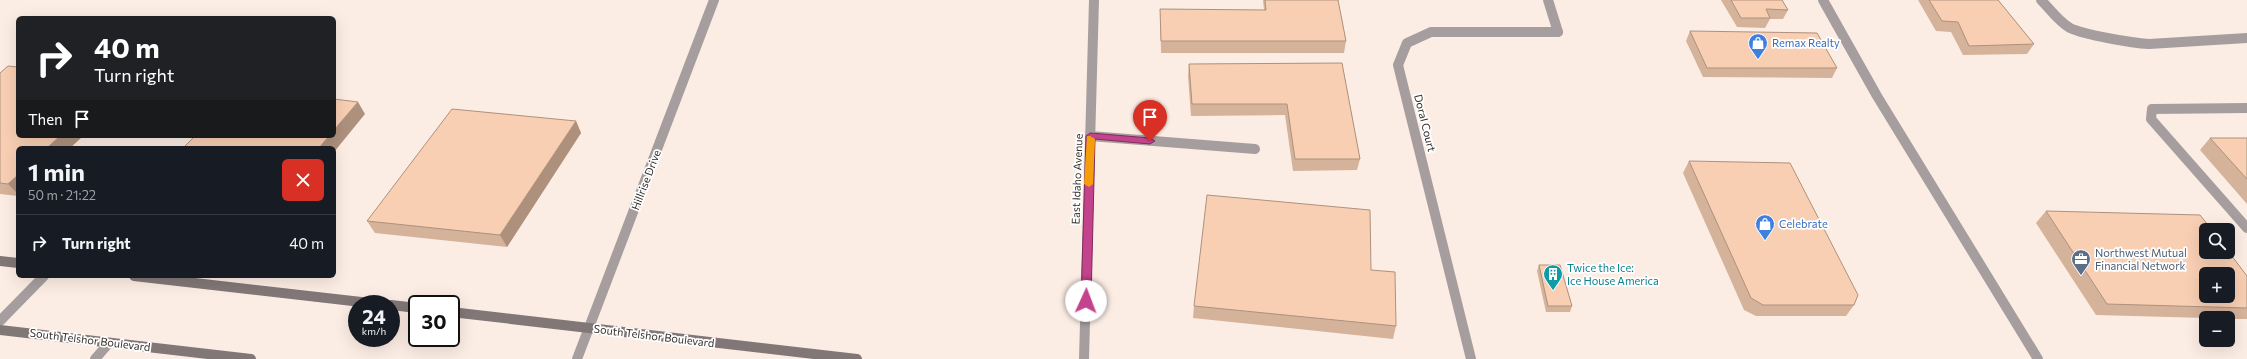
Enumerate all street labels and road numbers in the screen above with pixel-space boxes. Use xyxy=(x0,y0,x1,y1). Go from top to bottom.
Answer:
street label: Doral Court xyxy=(1412,93,1439,153)
street label: East Idaho Avenue xyxy=(1068,133,1085,225)
street label: Hillrise Drive xyxy=(628,148,663,212)
street label: South Telshor Boulevard xyxy=(593,322,715,349)
street label: South Telshor Boulevard xyxy=(29,326,151,353)

